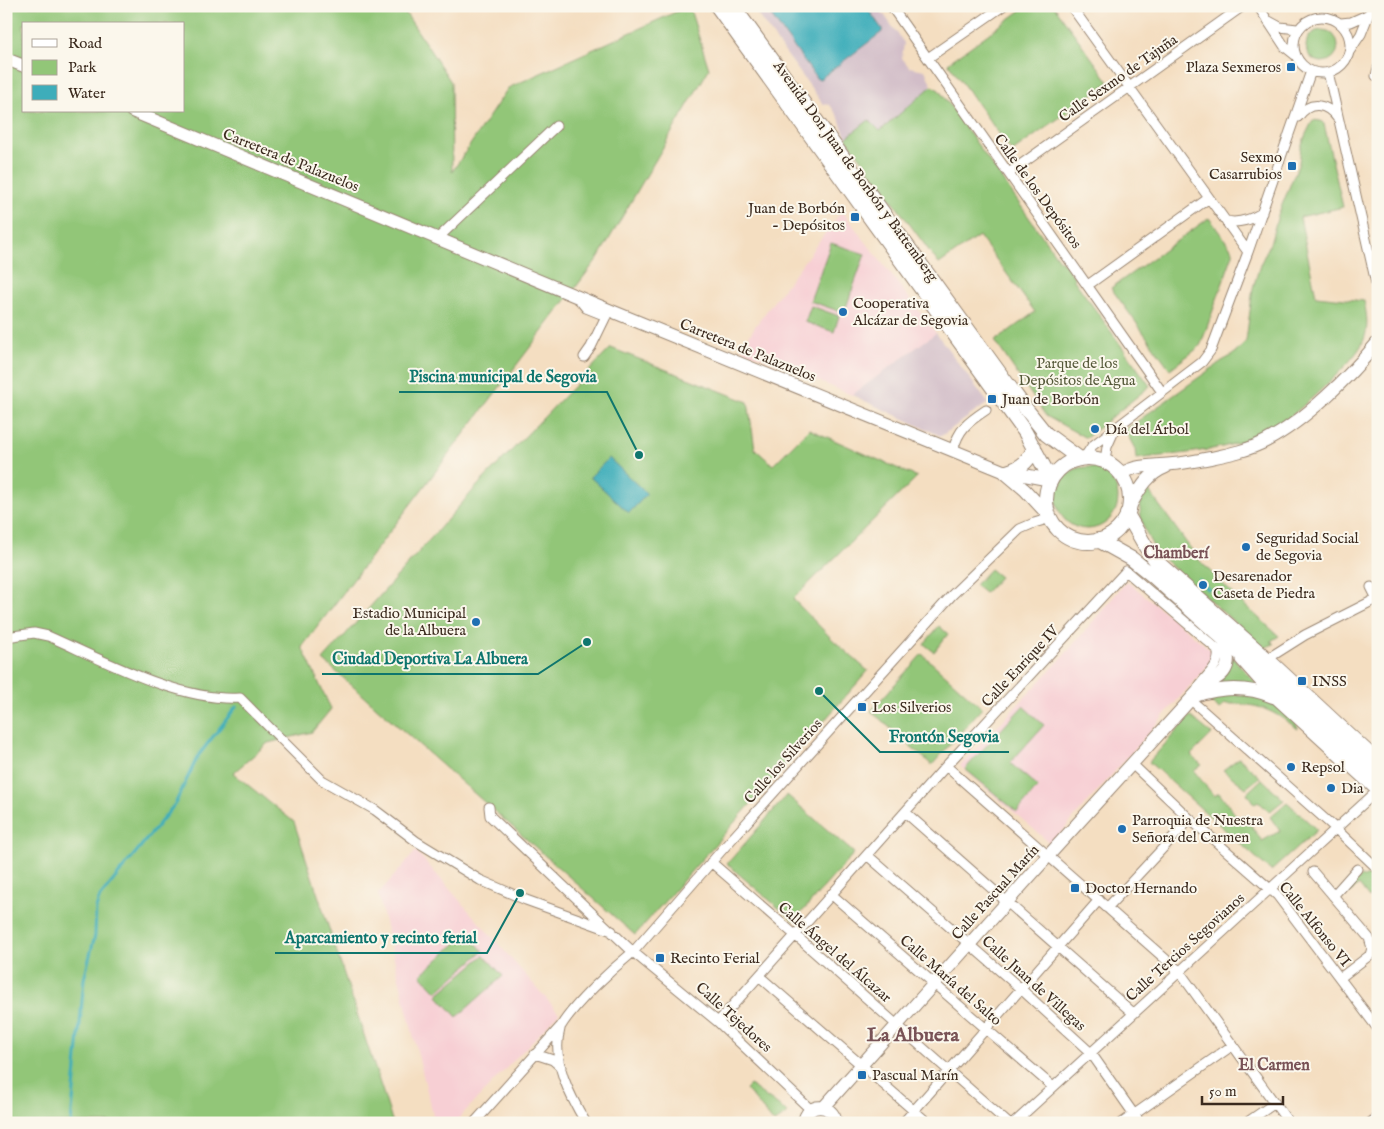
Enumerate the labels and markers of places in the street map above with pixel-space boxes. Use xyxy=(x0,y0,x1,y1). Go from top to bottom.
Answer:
place label: Plaza Sexmeros xyxy=(1186,58,1281,77)
marker: Plaza Sexmeros xyxy=(1285,61,1297,73)
place label: Sexmo Casarrubios xyxy=(1209,148,1282,184)
marker: Sexmo Casarrubios xyxy=(1286,160,1298,172)
place label: Juan de Borbón - Depósitos xyxy=(746,199,845,235)
marker: Juan de Borbón - Depósitos xyxy=(849,211,861,223)
place label: Cooperativa Alcázar de Segovia xyxy=(852,294,969,330)
marker: Cooperativa Alcázar de Segovia xyxy=(837,306,849,318)
callout: Piscina municipal de Segovia xyxy=(399,361,607,392)
place label: Juan de Borbón xyxy=(1000,390,1099,409)
marker: Juan de Borbón xyxy=(986,393,998,405)
place label: Día del Árbol xyxy=(1105,420,1190,439)
marker: Día del Árbol xyxy=(1089,423,1101,435)
place label: Seguridad Social de Segovia xyxy=(1256,529,1359,565)
marker: Seguridad Social de Segovia xyxy=(1240,541,1252,553)
place label: Desarenador Caseta de Piedra xyxy=(1213,567,1315,603)
marker: Desarenador Caseta de Piedra xyxy=(1197,579,1209,591)
place label: Estadio Municipal de la Albuera xyxy=(353,604,467,640)
marker: Estadio Municipal de la Albuera xyxy=(470,616,482,628)
callout: Ciudad Deportiva La Albuera xyxy=(322,643,538,674)
place label: INSS xyxy=(1312,672,1347,691)
marker: INSS xyxy=(1296,675,1308,687)
place label: Los Silverios xyxy=(872,698,951,717)
marker: Los Silverios xyxy=(856,701,868,713)
callout: Frontón Segovia xyxy=(880,721,1009,752)
place label: Repsol xyxy=(1301,758,1346,777)
marker: Repsol xyxy=(1285,761,1297,773)
place label: Dia xyxy=(1341,779,1364,798)
marker: Dia xyxy=(1325,782,1337,794)
place label: Parroquia de Nuestra Señora del Carmen xyxy=(1132,811,1263,847)
marker: Parroquia de Nuestra Señora del Carmen xyxy=(1116,823,1128,835)
place label: Doctor Hernando xyxy=(1085,879,1197,898)
marker: Doctor Hernando xyxy=(1069,882,1081,894)
callout: Aparcamiento y recinto ferial xyxy=(275,922,487,953)
place label: Recinto Ferial xyxy=(670,949,760,968)
marker: Recinto Ferial xyxy=(654,952,666,964)
place label: Pascual Marín xyxy=(872,1066,959,1085)
marker: Pascual Marín xyxy=(856,1069,868,1081)

